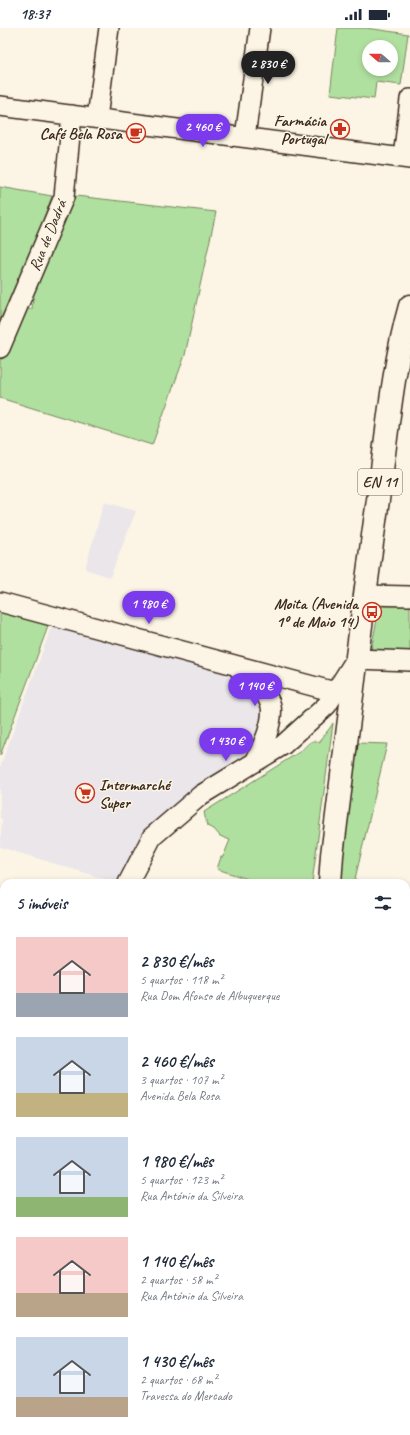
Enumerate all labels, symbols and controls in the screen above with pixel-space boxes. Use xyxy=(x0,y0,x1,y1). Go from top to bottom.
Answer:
text: 18:37 xyxy=(20,5,50,24)
north arrow xyxy=(362,40,398,76)
map controls xyxy=(362,40,398,76)
pin: 2 830 € xyxy=(231,51,305,85)
text: 2 830 € xyxy=(250,56,286,72)
place label: Farmácia Portugal xyxy=(274,111,329,149)
pin: 2 460 € xyxy=(166,114,240,148)
pharmacy icon: Farmácia Portugal xyxy=(329,118,351,140)
text: 2 460 € xyxy=(185,119,221,135)
cafe icon: Café Bela Rosa xyxy=(125,122,147,144)
place label: Café Bela Rosa xyxy=(40,124,124,144)
street label: Rua de Dadrá xyxy=(25,195,72,274)
road number: EN 11 xyxy=(358,469,402,495)
pin: 1 980 € xyxy=(112,591,186,625)
place label: Moita (Avenida 1º de Maio 14) xyxy=(274,594,360,632)
text: 1 980 € xyxy=(131,596,167,612)
bus stop icon: Moita (Avenida 1º de Maio 14) xyxy=(361,601,383,623)
pin: 1 140 € xyxy=(218,673,292,707)
text: 1 140 € xyxy=(237,678,273,694)
pin: 1 430 € xyxy=(189,728,263,762)
text: 1 430 € xyxy=(208,733,244,749)
place label: Intermarché Super xyxy=(99,775,172,813)
supermarket icon: Intermarché Super xyxy=(74,782,96,804)
icon: filters xyxy=(372,892,394,914)
text: 5 imóveis xyxy=(16,893,67,914)
text: 2 830 €/mês xyxy=(140,951,213,972)
icon: home xyxy=(48,953,96,1001)
text: 5 quartos · 118 m² xyxy=(140,972,223,988)
text: Rua Dom Afonso de Albuquerque xyxy=(140,988,279,1004)
text: 2 460 €/mês xyxy=(140,1051,214,1072)
icon: home xyxy=(48,1053,96,1101)
text: 3 quartos · 107 m² xyxy=(140,1072,223,1088)
text: Avenida Bela Rosa xyxy=(140,1088,220,1104)
text: 1 980 €/mês xyxy=(140,1151,213,1172)
icon: home xyxy=(48,1153,96,1201)
text: 5 quartos · 123 m² xyxy=(140,1172,223,1188)
text: Rua António da Silveira xyxy=(140,1188,243,1204)
text: 1 140 €/mês xyxy=(140,1251,213,1272)
icon: home xyxy=(48,1253,96,1301)
text: 2 quartos · 58 m² xyxy=(140,1272,217,1288)
text: Rua António da Silveira xyxy=(140,1288,243,1304)
text: 1 430 €/mês xyxy=(140,1351,213,1372)
icon: home xyxy=(48,1353,96,1401)
text: 2 quartos · 68 m² xyxy=(140,1372,217,1388)
text: Travessa do Mercado xyxy=(140,1388,232,1404)

